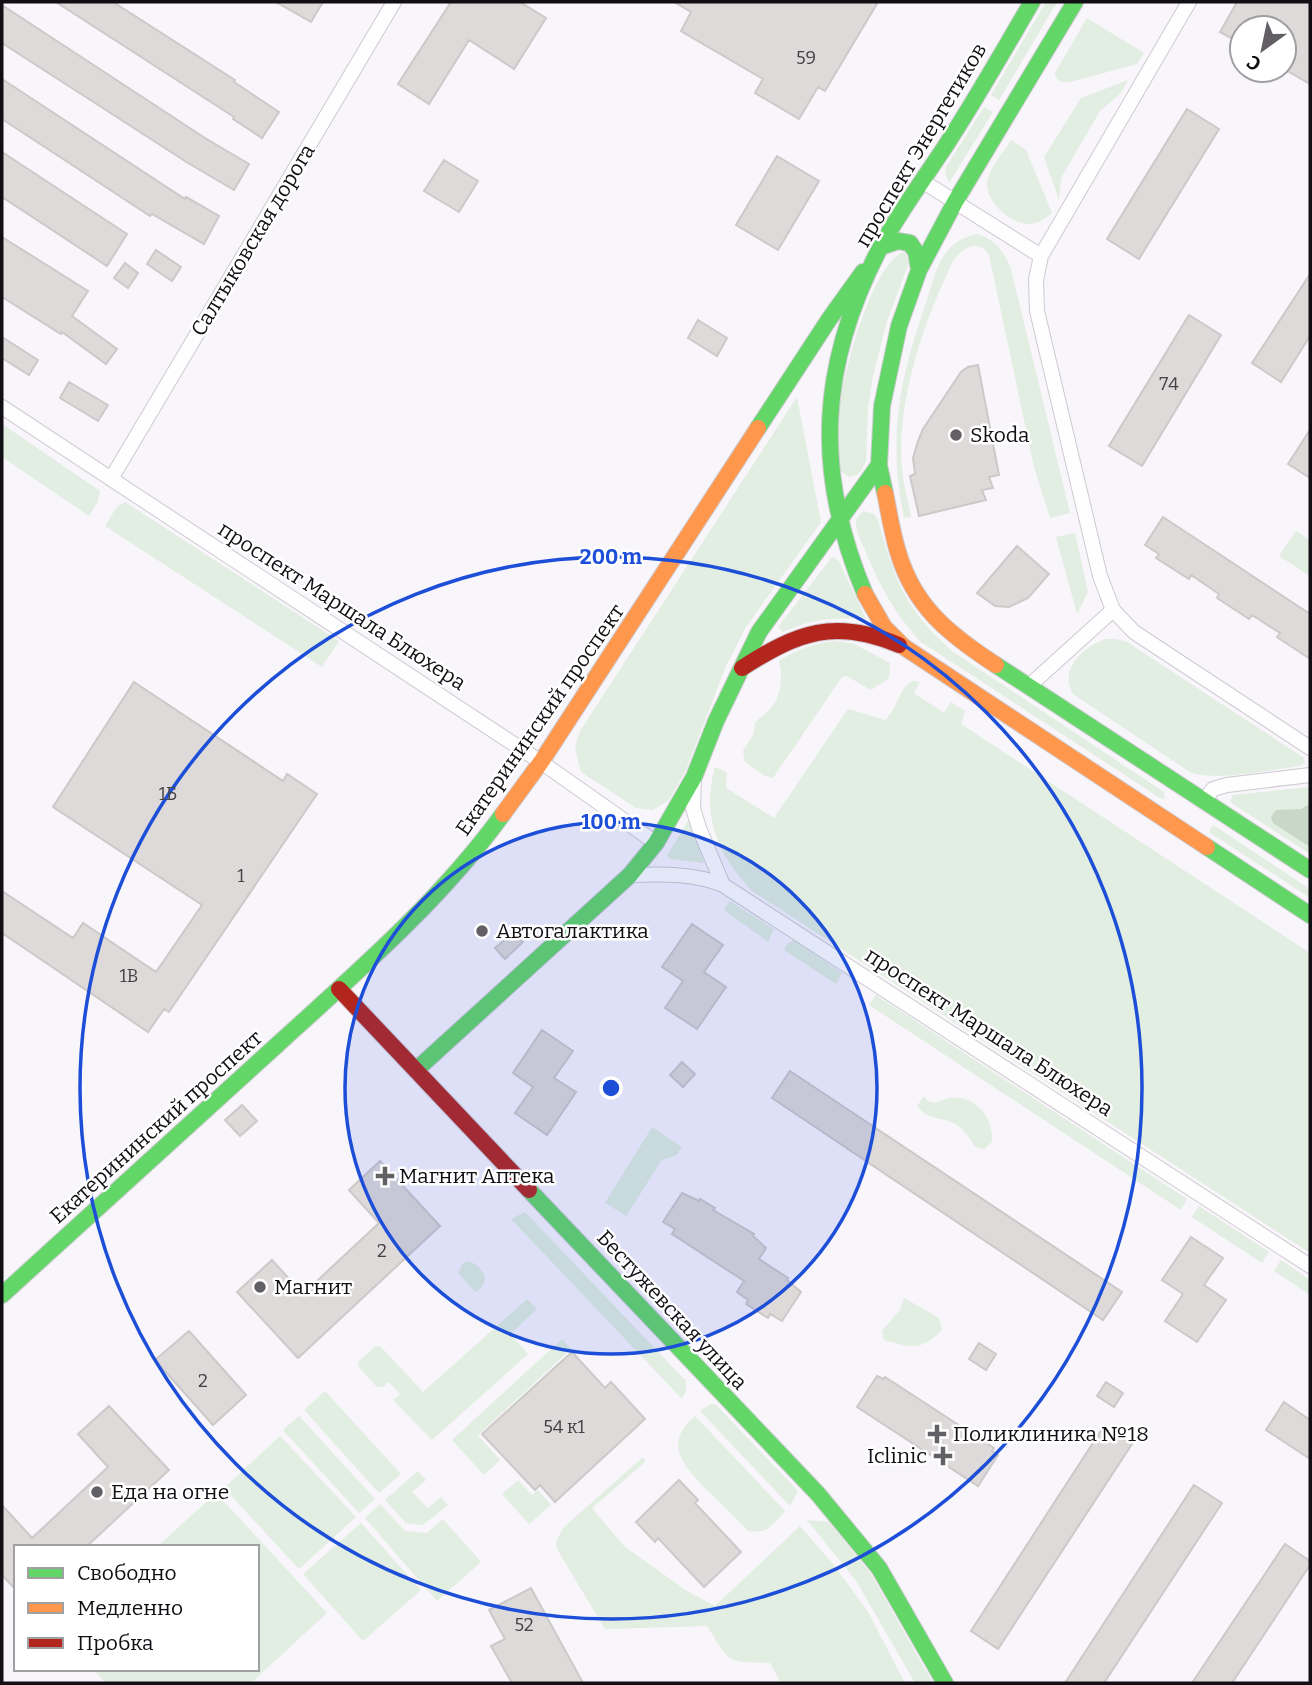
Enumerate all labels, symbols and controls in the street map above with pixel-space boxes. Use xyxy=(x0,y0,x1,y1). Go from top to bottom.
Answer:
north arrow xyxy=(1228,14,1298,84)
street label: проспект Энергетиков xyxy=(850,38,992,252)
house number: 59 xyxy=(796,47,816,69)
text: С xyxy=(1243,50,1265,76)
street label: Салтыковская дорога xyxy=(185,139,321,341)
house number: 74 xyxy=(1159,373,1179,395)
place label: Skoda xyxy=(970,422,1030,448)
marker: Skoda xyxy=(948,427,964,443)
street label: проспект Маршала Блюхера xyxy=(213,516,471,696)
text: 200 m xyxy=(580,544,642,570)
street label: Екатерининский проспект xyxy=(450,599,630,841)
house number: 1Б xyxy=(159,783,177,805)
text: 100 m xyxy=(581,809,641,835)
house number: 1 xyxy=(237,865,245,887)
place label: Автогалактика xyxy=(496,918,649,944)
marker: Автогалактика xyxy=(474,923,490,939)
street label: проспект Маршала Блюхера xyxy=(860,942,1118,1122)
house number: 1В xyxy=(120,965,138,987)
street label: Екатерининский проспект xyxy=(45,1025,268,1229)
centre of rings xyxy=(599,1076,623,1100)
place label: Магнит Аптека xyxy=(399,1163,555,1189)
marker: Магнит Аптека xyxy=(377,1168,393,1184)
street label: Бестужевская улица xyxy=(591,1225,753,1396)
house number: 2 xyxy=(377,1240,387,1262)
place label: Магнит xyxy=(274,1274,352,1300)
marker: Магнит xyxy=(252,1279,268,1295)
house number: 2 xyxy=(198,1370,208,1392)
house number: 54 к1 xyxy=(543,1416,585,1438)
place label: Поликлиника №18 xyxy=(953,1421,1149,1447)
marker: Поликлиника №18 xyxy=(927,1424,947,1444)
place label: Iclinic xyxy=(867,1443,927,1469)
marker: Iclinic xyxy=(933,1446,953,1466)
place label: Еда на огне xyxy=(111,1479,229,1505)
marker: Еда на огне xyxy=(89,1484,105,1500)
legend xyxy=(14,1545,259,1671)
text: Свободно xyxy=(77,1560,177,1586)
text: Медленно xyxy=(77,1595,183,1621)
house number: 52 xyxy=(514,1614,534,1636)
text: Пробка xyxy=(77,1630,154,1656)

